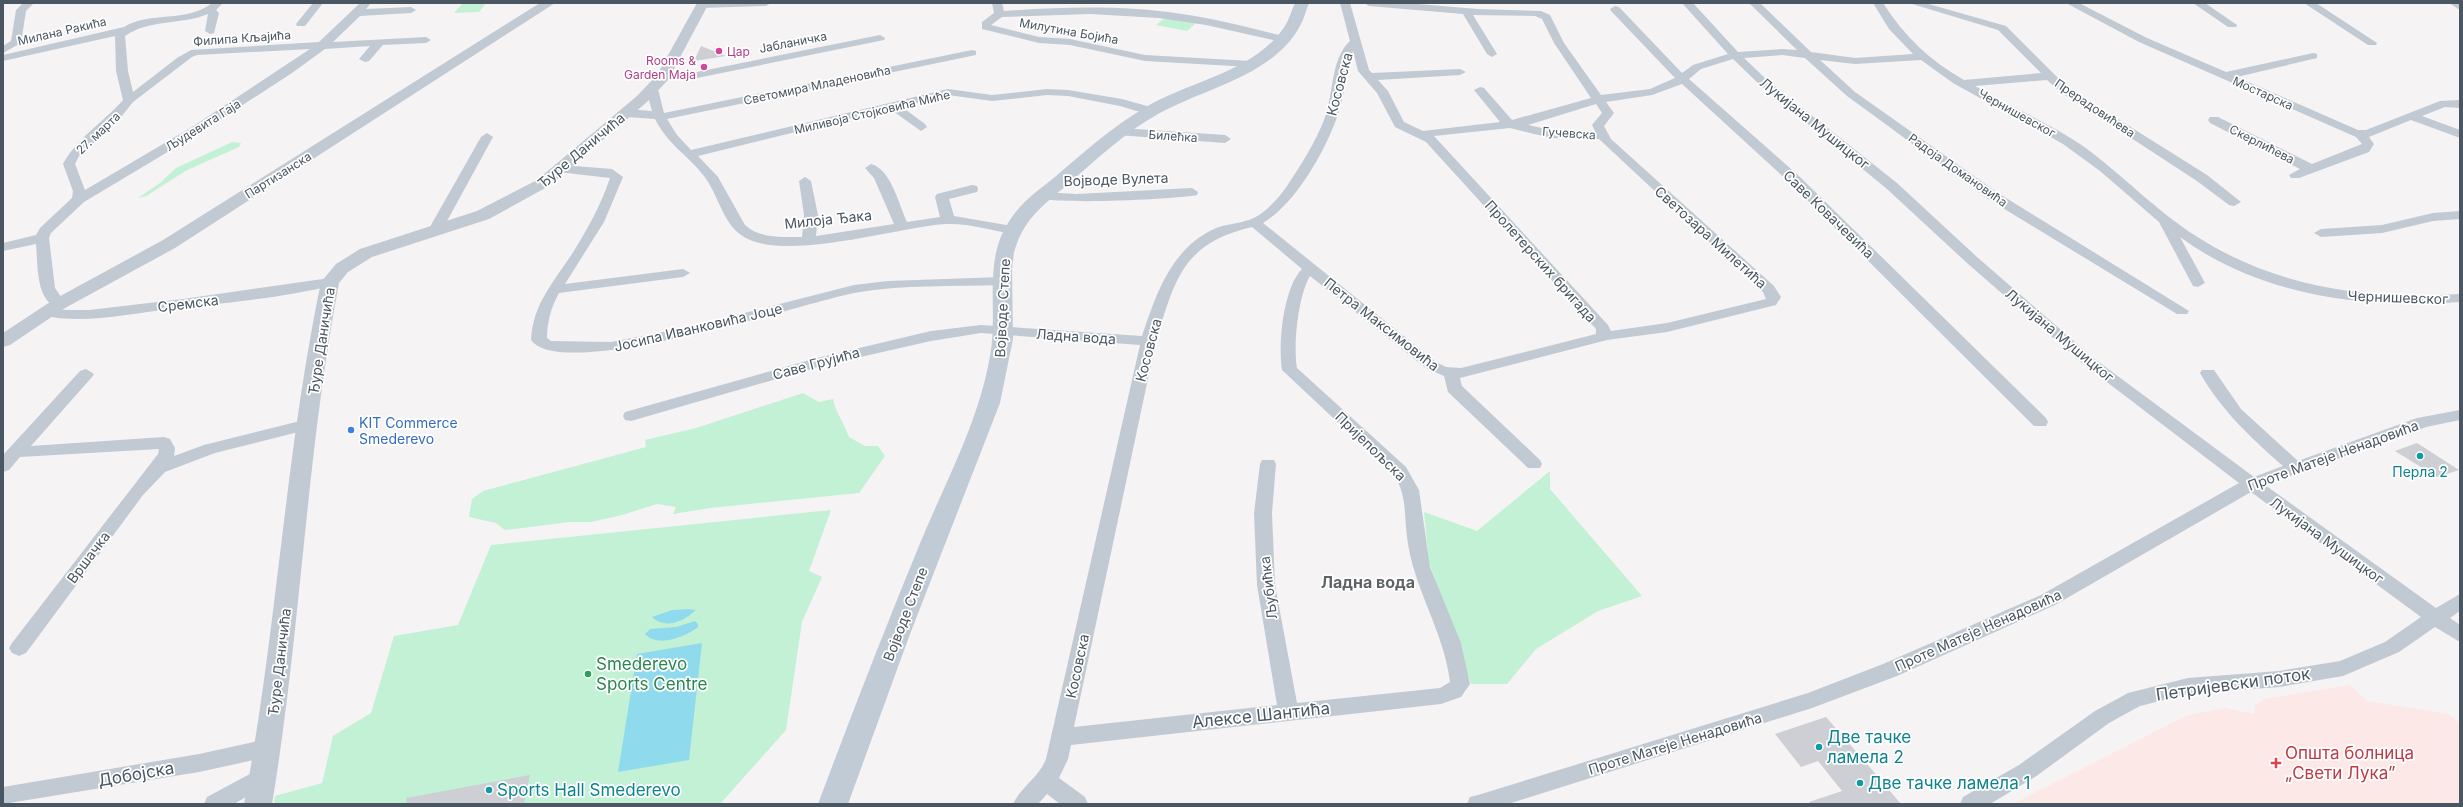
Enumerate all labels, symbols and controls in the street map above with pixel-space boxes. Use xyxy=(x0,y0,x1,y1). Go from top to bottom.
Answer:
street label: Милана Ракића xyxy=(16,13,108,49)
street label: Милутина Бојића xyxy=(1018,15,1120,47)
street label: Филипа Кљајића xyxy=(193,27,291,49)
street label: Јабланичка xyxy=(758,28,828,56)
place label: Цар xyxy=(727,44,750,59)
marker: Цар xyxy=(714,46,724,56)
street label: Косовска xyxy=(1322,50,1356,118)
place label: Rooms & Garden Maja xyxy=(624,53,696,82)
marker: Rooms & Garden Maja xyxy=(699,62,709,72)
street label: Светомира Младеновића xyxy=(742,62,892,108)
street label: Мостарска xyxy=(2230,73,2296,113)
street label: Лукијана Мушицког xyxy=(1757,74,1873,172)
street label: Прерадовићева xyxy=(2052,76,2138,140)
street label: Чернишевског xyxy=(1976,86,2058,140)
street label: Миливоја Стојковића Миће xyxy=(792,87,952,137)
street label: Људевита Гаја xyxy=(163,96,243,154)
street label: 27. марта xyxy=(73,109,123,157)
street label: Ђуре Даничића xyxy=(534,109,628,191)
street label: Скерлићева xyxy=(2227,121,2297,167)
street label: Гучевска xyxy=(1542,124,1596,142)
street label: Билећка xyxy=(1148,127,1198,145)
street label: Радоја Домановића xyxy=(1906,130,2010,210)
street label: Партизанска xyxy=(242,149,314,201)
street label: Саве Ковачевића xyxy=(1780,166,1878,262)
street label: Војводе Вулета xyxy=(1063,169,1169,189)
street label: Светозара Милетића xyxy=(1652,182,1770,292)
street label: Пролетерских бригада xyxy=(1482,197,1600,325)
street label: Милоја Ђака xyxy=(783,206,873,232)
street label: Војводе Степе xyxy=(991,258,1013,358)
street label: Петра Максимовића xyxy=(1321,274,1443,374)
street label: Лукијана Мушицког xyxy=(2002,285,2118,385)
street label: Ђуре Даничића xyxy=(304,286,338,396)
street label: Чернишевског xyxy=(2348,287,2448,307)
street label: Сремска xyxy=(157,291,219,315)
street label: Јосипа Иванковића Јоце xyxy=(612,299,784,355)
street label: Косовска xyxy=(1131,316,1165,384)
street label: Ладна вода xyxy=(1035,325,1117,347)
street label: Саве Грујића xyxy=(771,343,861,383)
street label: Пријепољска xyxy=(1332,408,1410,484)
place label: KIT Commerce Smederevo xyxy=(359,414,458,447)
street label: Проте Матеје Ненадовића xyxy=(2245,416,2421,494)
marker: KIT Commerce Smederevo xyxy=(346,425,356,435)
marker: Перла 2 xyxy=(2415,451,2425,461)
place label: Перла 2 xyxy=(2392,463,2448,480)
street label: Лукијана Мушицког xyxy=(2267,493,2387,587)
street label: Вршачка xyxy=(63,528,113,586)
street label: Љубићка xyxy=(1256,555,1280,621)
street label: Војводе Степе xyxy=(879,565,931,663)
district label: Ладна вода xyxy=(1321,572,1415,592)
street label: Проте Матеје Ненадовића xyxy=(1892,586,2064,674)
street label: Ђуре Даничића xyxy=(264,607,294,717)
street label: Косовска xyxy=(1062,632,1092,700)
place label: Smederevo Sports Centre xyxy=(596,654,707,694)
street label: Петријевски поток xyxy=(2154,663,2312,705)
marker: Smederevo Sports Centre xyxy=(583,669,593,679)
street label: Алексе Шантића xyxy=(1191,698,1331,732)
street label: Проте Матеје Ненадовића xyxy=(1586,708,1764,778)
place label: Две тачке ламела 2 xyxy=(1827,727,1911,767)
marker: Две тачке ламела 2 xyxy=(1814,742,1824,752)
place label: Општа болница „Свети Лука” xyxy=(2285,743,2414,783)
street label: Добојска xyxy=(96,757,176,791)
marker: Општа болница „Свети Лука” xyxy=(2270,757,2282,769)
place label: Две тачке ламела 1 xyxy=(1868,773,2030,793)
marker: Две тачке ламела 1 xyxy=(1855,778,1865,788)
place label: Sports Hall Smederevo xyxy=(497,780,681,800)
marker: Sports Hall Smederevo xyxy=(484,785,494,795)

